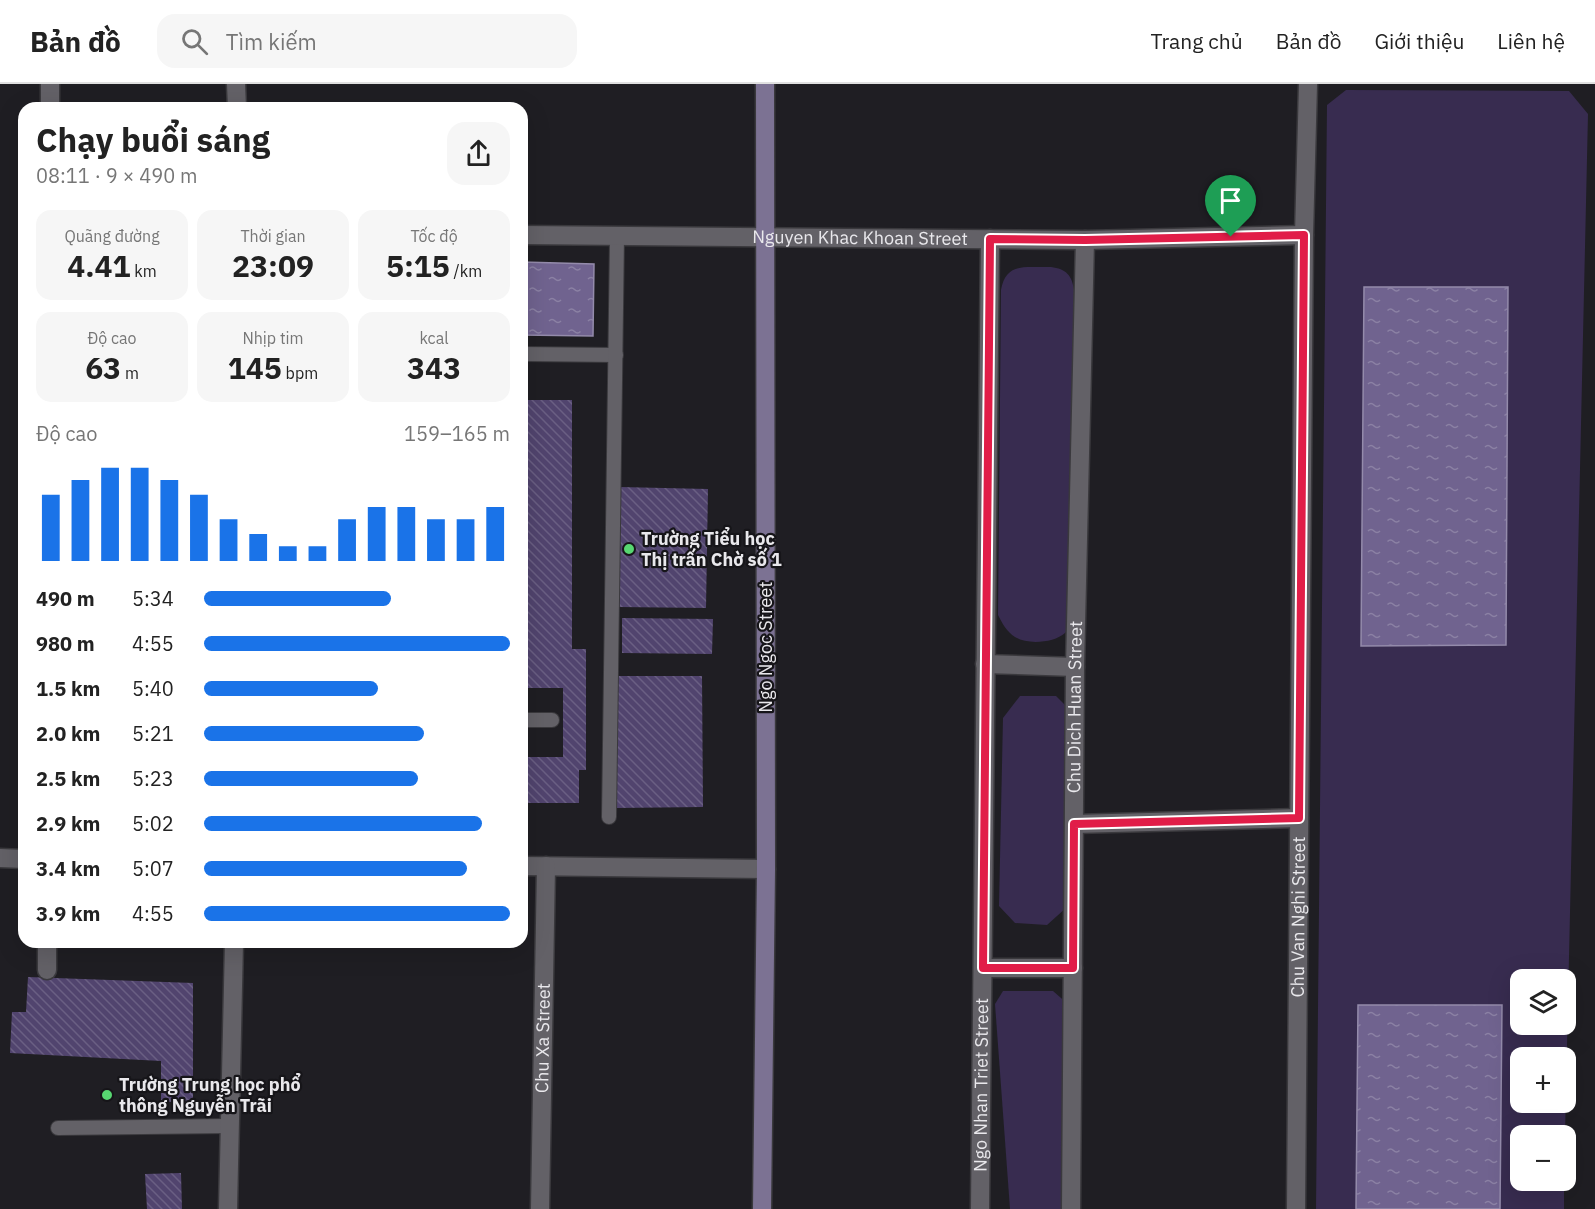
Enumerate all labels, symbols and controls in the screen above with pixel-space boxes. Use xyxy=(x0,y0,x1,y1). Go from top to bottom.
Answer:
search box xyxy=(157,14,577,68)
text: Bản đồ xyxy=(30,23,121,60)
icon: search xyxy=(178,25,211,58)
text: Tìm kiếm xyxy=(226,27,317,56)
text: Trang chủ xyxy=(1150,27,1243,55)
text: Bản đồ xyxy=(1276,27,1342,55)
text: Giới thiệu xyxy=(1375,27,1464,55)
text: Liên hệ xyxy=(1497,27,1565,55)
text: Chạy buổi sáng xyxy=(36,118,270,161)
button: share xyxy=(447,122,510,185)
text: 08:11 · 9 × 490 m xyxy=(36,162,197,189)
pin xyxy=(1205,175,1256,237)
icon: arrive xyxy=(1214,184,1247,217)
street label: Nguyen Khac Khoan Street xyxy=(752,225,968,250)
text: Quãng đường xyxy=(64,226,160,246)
text: Thời gian xyxy=(240,226,306,246)
text: Tốc độ xyxy=(410,226,458,246)
text: 4.41 xyxy=(67,246,131,285)
text: 23:09 xyxy=(232,246,314,285)
text: 5:15 xyxy=(386,246,450,285)
text: km xyxy=(131,261,157,281)
text: /km xyxy=(450,261,482,281)
text: Độ cao xyxy=(87,328,137,348)
text: Nhịp tim xyxy=(242,328,304,348)
text: kcal xyxy=(419,328,449,348)
text: 63 xyxy=(85,348,121,387)
text: 145 xyxy=(228,348,282,387)
text: 343 xyxy=(407,348,461,387)
text: m xyxy=(121,363,139,383)
text: bpm xyxy=(282,363,318,383)
text: Độ cao xyxy=(36,420,97,447)
text: 159–165 m xyxy=(404,420,510,447)
place label: Trường Tiểu học Thị trấn Chờ số 1 xyxy=(641,527,782,571)
marker: Trường Tiểu học Thị trấn Chờ số 1 xyxy=(622,542,636,556)
street label: Ngo Ngoc Street xyxy=(754,581,777,713)
text: 490 m xyxy=(36,585,95,612)
text: 5:34 xyxy=(132,585,174,612)
street label: Chu Dich Huan Street xyxy=(1062,620,1087,793)
text: 980 m xyxy=(36,630,95,657)
text: 4:55 xyxy=(132,630,174,657)
text: 1.5 km xyxy=(36,675,100,702)
text: 5:40 xyxy=(132,675,174,702)
text: 2.0 km xyxy=(36,720,100,747)
text: 5:21 xyxy=(132,720,174,747)
text: 2.5 km xyxy=(36,765,100,792)
text: 5:23 xyxy=(132,765,174,792)
text: 2.9 km xyxy=(36,810,100,837)
text: 5:02 xyxy=(132,810,174,837)
street label: Chu Van Nghi Street xyxy=(1286,836,1310,998)
text: 3.4 km xyxy=(36,855,100,882)
text: 5:07 xyxy=(132,855,174,882)
text: 3.9 km xyxy=(36,900,100,927)
text: 4:55 xyxy=(132,900,174,927)
map controls xyxy=(1510,969,1576,1191)
button: layers xyxy=(1510,969,1576,1035)
street label: Chu Xa Street xyxy=(530,983,555,1093)
street label: Ngo Nhan Triet Street xyxy=(968,998,993,1172)
button: + xyxy=(1510,1047,1576,1113)
place label: Trường Trung học phổ thông Nguyễn Trãi xyxy=(119,1073,301,1117)
marker: Trường Trung học phổ thông Nguyễn Trãi xyxy=(100,1088,114,1102)
button: − xyxy=(1510,1125,1576,1191)

